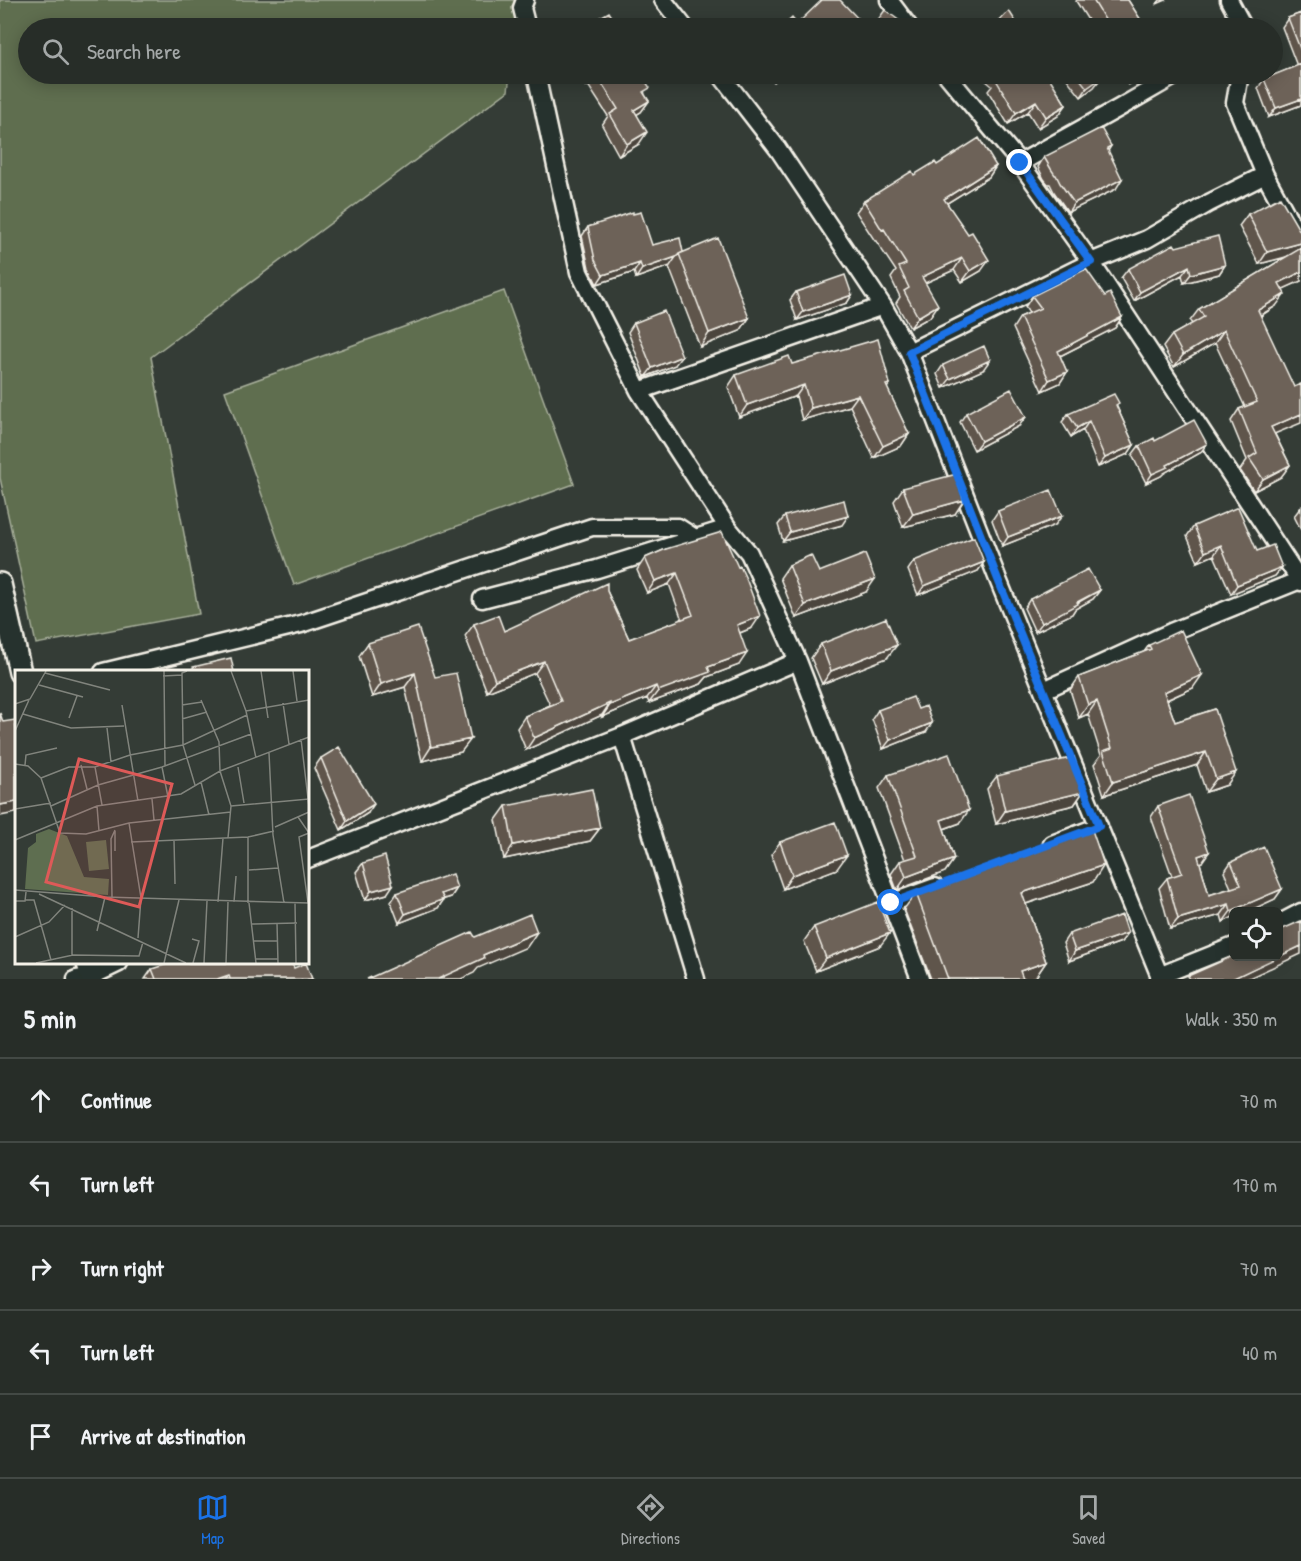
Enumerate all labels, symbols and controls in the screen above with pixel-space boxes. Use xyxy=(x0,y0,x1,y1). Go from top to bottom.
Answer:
search box xyxy=(18,18,1283,84)
icon: search xyxy=(39,35,72,68)
text: Search here xyxy=(87,36,181,66)
route end xyxy=(1006,149,1032,175)
inset map xyxy=(15,670,309,964)
route start xyxy=(877,889,903,915)
map controls xyxy=(1229,907,1283,961)
button: locate xyxy=(1229,907,1283,961)
text: 5 min xyxy=(24,1001,76,1036)
text: Walk · 350 m xyxy=(1185,1005,1277,1032)
icon: ahead xyxy=(24,1084,57,1117)
text: Continue xyxy=(81,1085,152,1115)
text: 70 m xyxy=(1240,1087,1277,1114)
icon: left xyxy=(24,1168,57,1201)
text: Turn left xyxy=(81,1169,154,1199)
text: 170 m xyxy=(1233,1171,1277,1198)
icon: right xyxy=(24,1252,57,1285)
text: Turn right xyxy=(81,1253,164,1283)
text: 70 m xyxy=(1240,1255,1277,1282)
icon: left xyxy=(24,1336,57,1369)
text: Turn left xyxy=(81,1337,154,1367)
text: 40 m xyxy=(1242,1339,1277,1366)
icon: arrive xyxy=(24,1420,57,1453)
text: Arrive at destination xyxy=(81,1421,246,1451)
tab: Map xyxy=(196,1491,229,1549)
tab: Directions xyxy=(621,1491,680,1549)
tab: Saved xyxy=(1072,1491,1105,1549)

